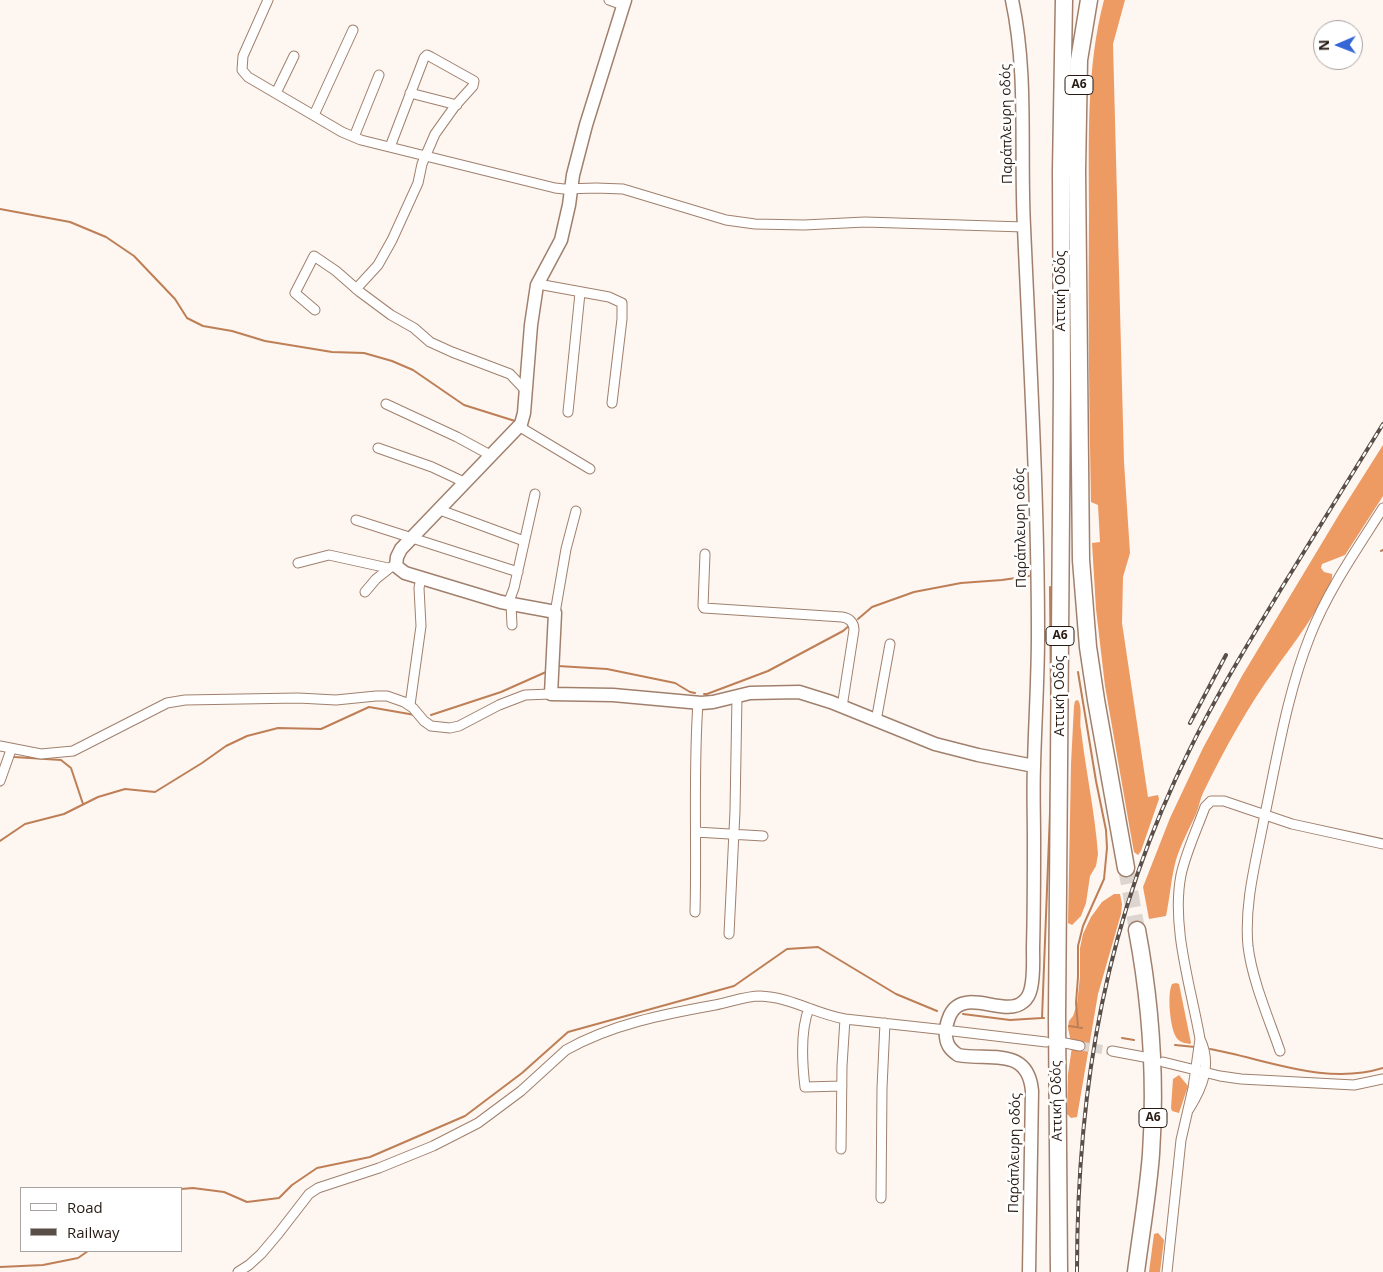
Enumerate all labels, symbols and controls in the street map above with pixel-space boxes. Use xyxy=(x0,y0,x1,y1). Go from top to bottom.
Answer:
north arrow xyxy=(1313,20,1363,70)
text: N xyxy=(1314,39,1333,51)
street label: Παράπλευρη οδός xyxy=(998,64,1016,184)
road number: Α6 xyxy=(1065,76,1093,94)
street label: Αττική Οδός xyxy=(1053,251,1069,331)
street label: Παράπλευρη οδός xyxy=(1012,468,1030,588)
road number: Α6 xyxy=(1046,626,1074,646)
street label: Αττική Οδός xyxy=(1052,656,1068,736)
street label: Αττική Οδός xyxy=(1048,1060,1066,1142)
street label: Παράπλευρη οδός xyxy=(1006,1093,1024,1213)
road number: Α6 xyxy=(1139,1108,1167,1128)
legend xyxy=(20,1187,182,1252)
text: Road xyxy=(67,1197,103,1217)
text: Railway xyxy=(67,1222,120,1242)

